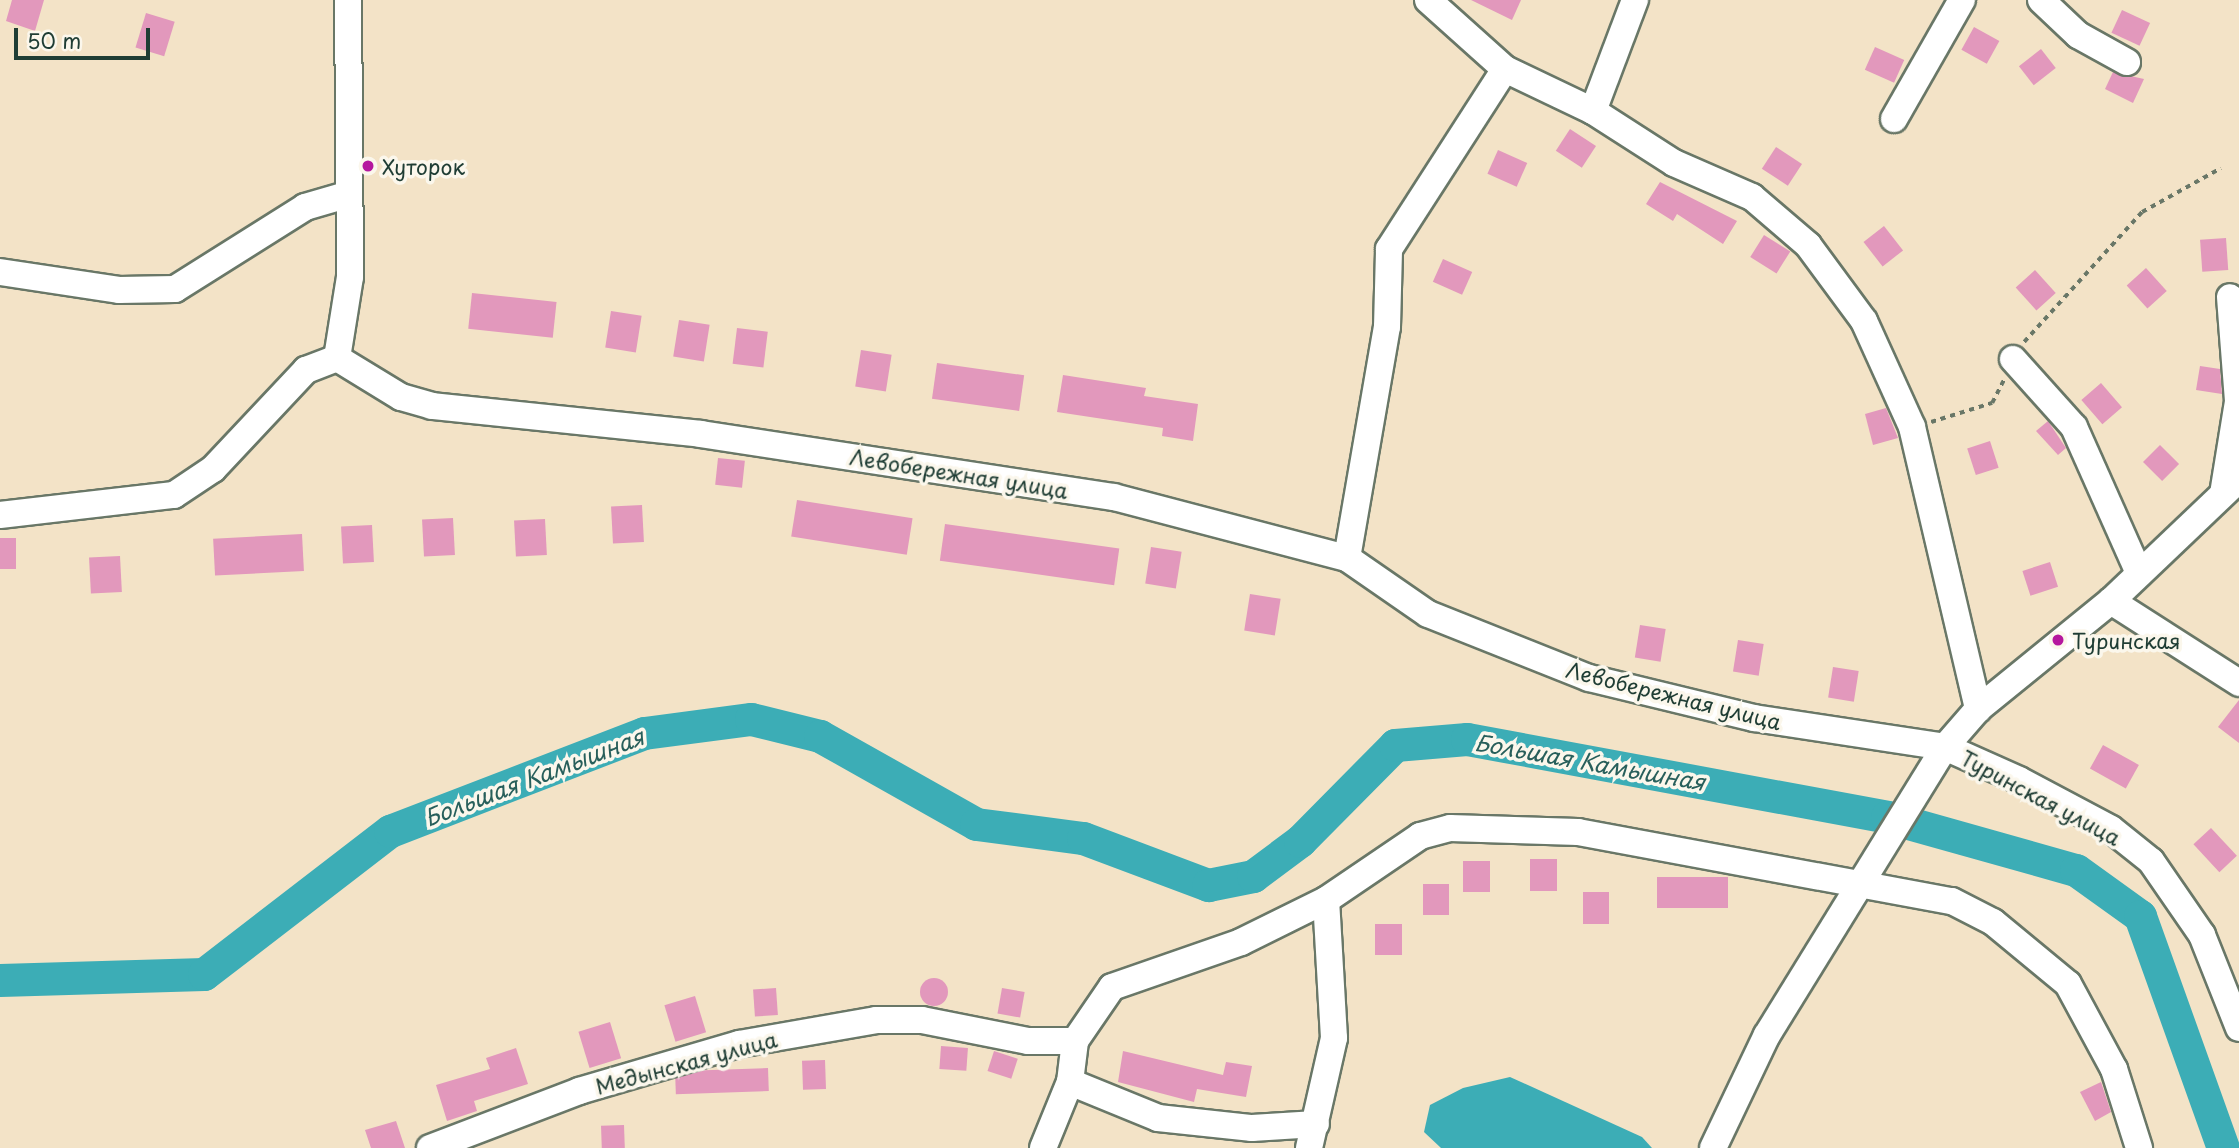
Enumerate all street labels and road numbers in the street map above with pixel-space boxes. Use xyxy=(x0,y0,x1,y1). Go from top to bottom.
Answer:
street label: Левобережная улица xyxy=(847,443,1071,503)
street label: Левобережная улица xyxy=(1563,656,1785,734)
street label: Туринская улица xyxy=(1956,744,2126,850)
street label: Медынская улица xyxy=(592,1025,780,1099)

